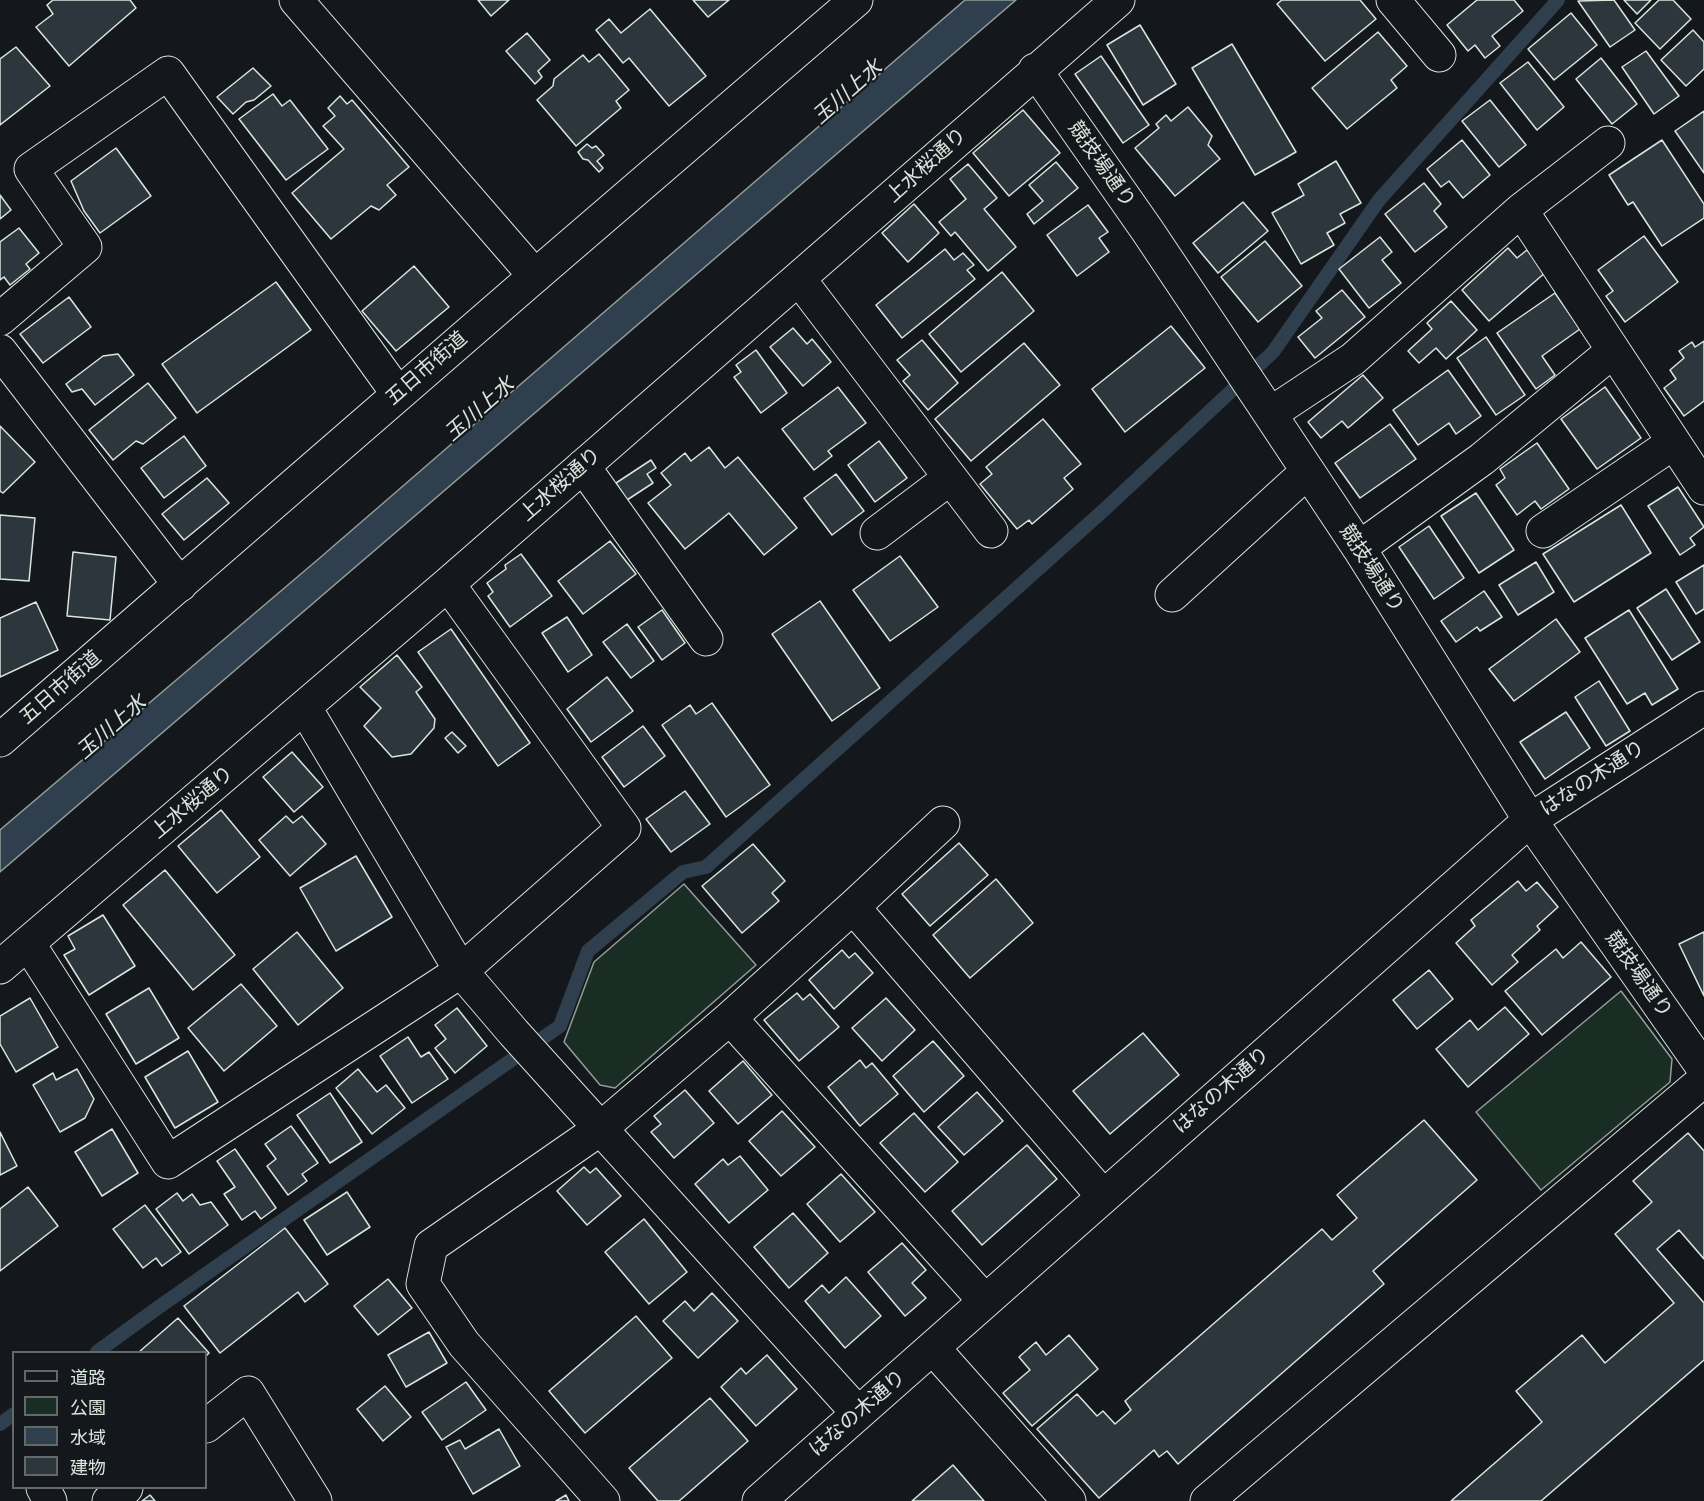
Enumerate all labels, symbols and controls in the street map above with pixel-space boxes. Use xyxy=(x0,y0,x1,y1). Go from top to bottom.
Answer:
water label: 玉川上水 xyxy=(808,56,888,130)
street label: 競技場通り xyxy=(1062,117,1140,213)
street label: 上水桜通り xyxy=(882,124,972,208)
street label: 五日市街道 xyxy=(381,327,473,411)
water label: 玉川上水 xyxy=(440,373,520,447)
street label: 上水桜通り xyxy=(515,443,607,527)
street label: 競技場通り xyxy=(1334,521,1408,617)
street label: 五日市街道 xyxy=(15,646,107,730)
water label: 玉川上水 xyxy=(72,691,152,765)
street label: はなの木通り xyxy=(1536,736,1650,822)
street label: 上水桜通り xyxy=(147,762,239,844)
street label: 競技場通り xyxy=(1599,927,1677,1023)
street label: はなの木通り xyxy=(1169,1043,1275,1139)
legend xyxy=(12,1351,207,1489)
street label: はなの木通り xyxy=(805,1366,911,1462)
text: 道路 xyxy=(70,1367,106,1388)
text: 公園 xyxy=(70,1397,106,1418)
text: 水域 xyxy=(70,1427,106,1448)
text: 建物 xyxy=(70,1457,106,1478)

